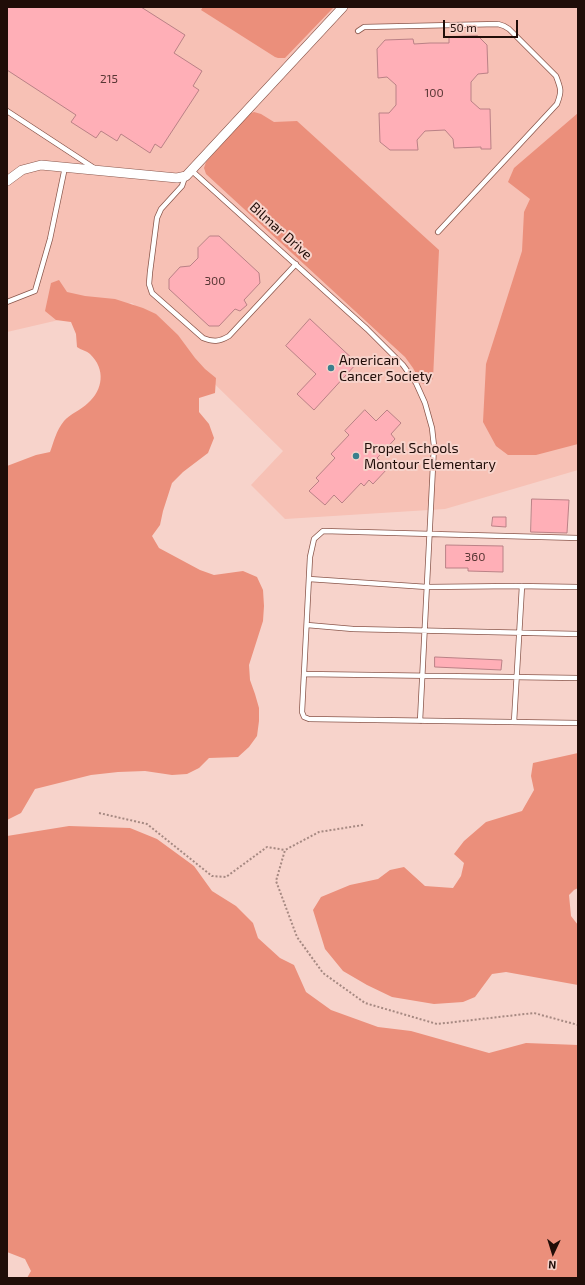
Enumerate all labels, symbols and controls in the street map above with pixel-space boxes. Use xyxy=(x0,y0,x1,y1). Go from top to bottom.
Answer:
scale bar xyxy=(445,12,520,38)
text: 50 m xyxy=(450,20,477,34)
house number: 215 xyxy=(100,72,118,86)
house number: 100 xyxy=(424,86,444,100)
street label: Bilmar Drive xyxy=(246,199,316,263)
house number: 300 xyxy=(204,274,226,288)
place label: American Cancer Society xyxy=(339,352,432,384)
marker: American Cancer Society xyxy=(326,363,336,373)
place label: Propel Schools Montour Elementary xyxy=(364,440,496,472)
marker: Propel Schools Montour Elementary xyxy=(351,451,361,461)
house number: 360 xyxy=(465,550,485,564)
north arrow xyxy=(533,1233,573,1273)
text: N xyxy=(548,1259,557,1272)

